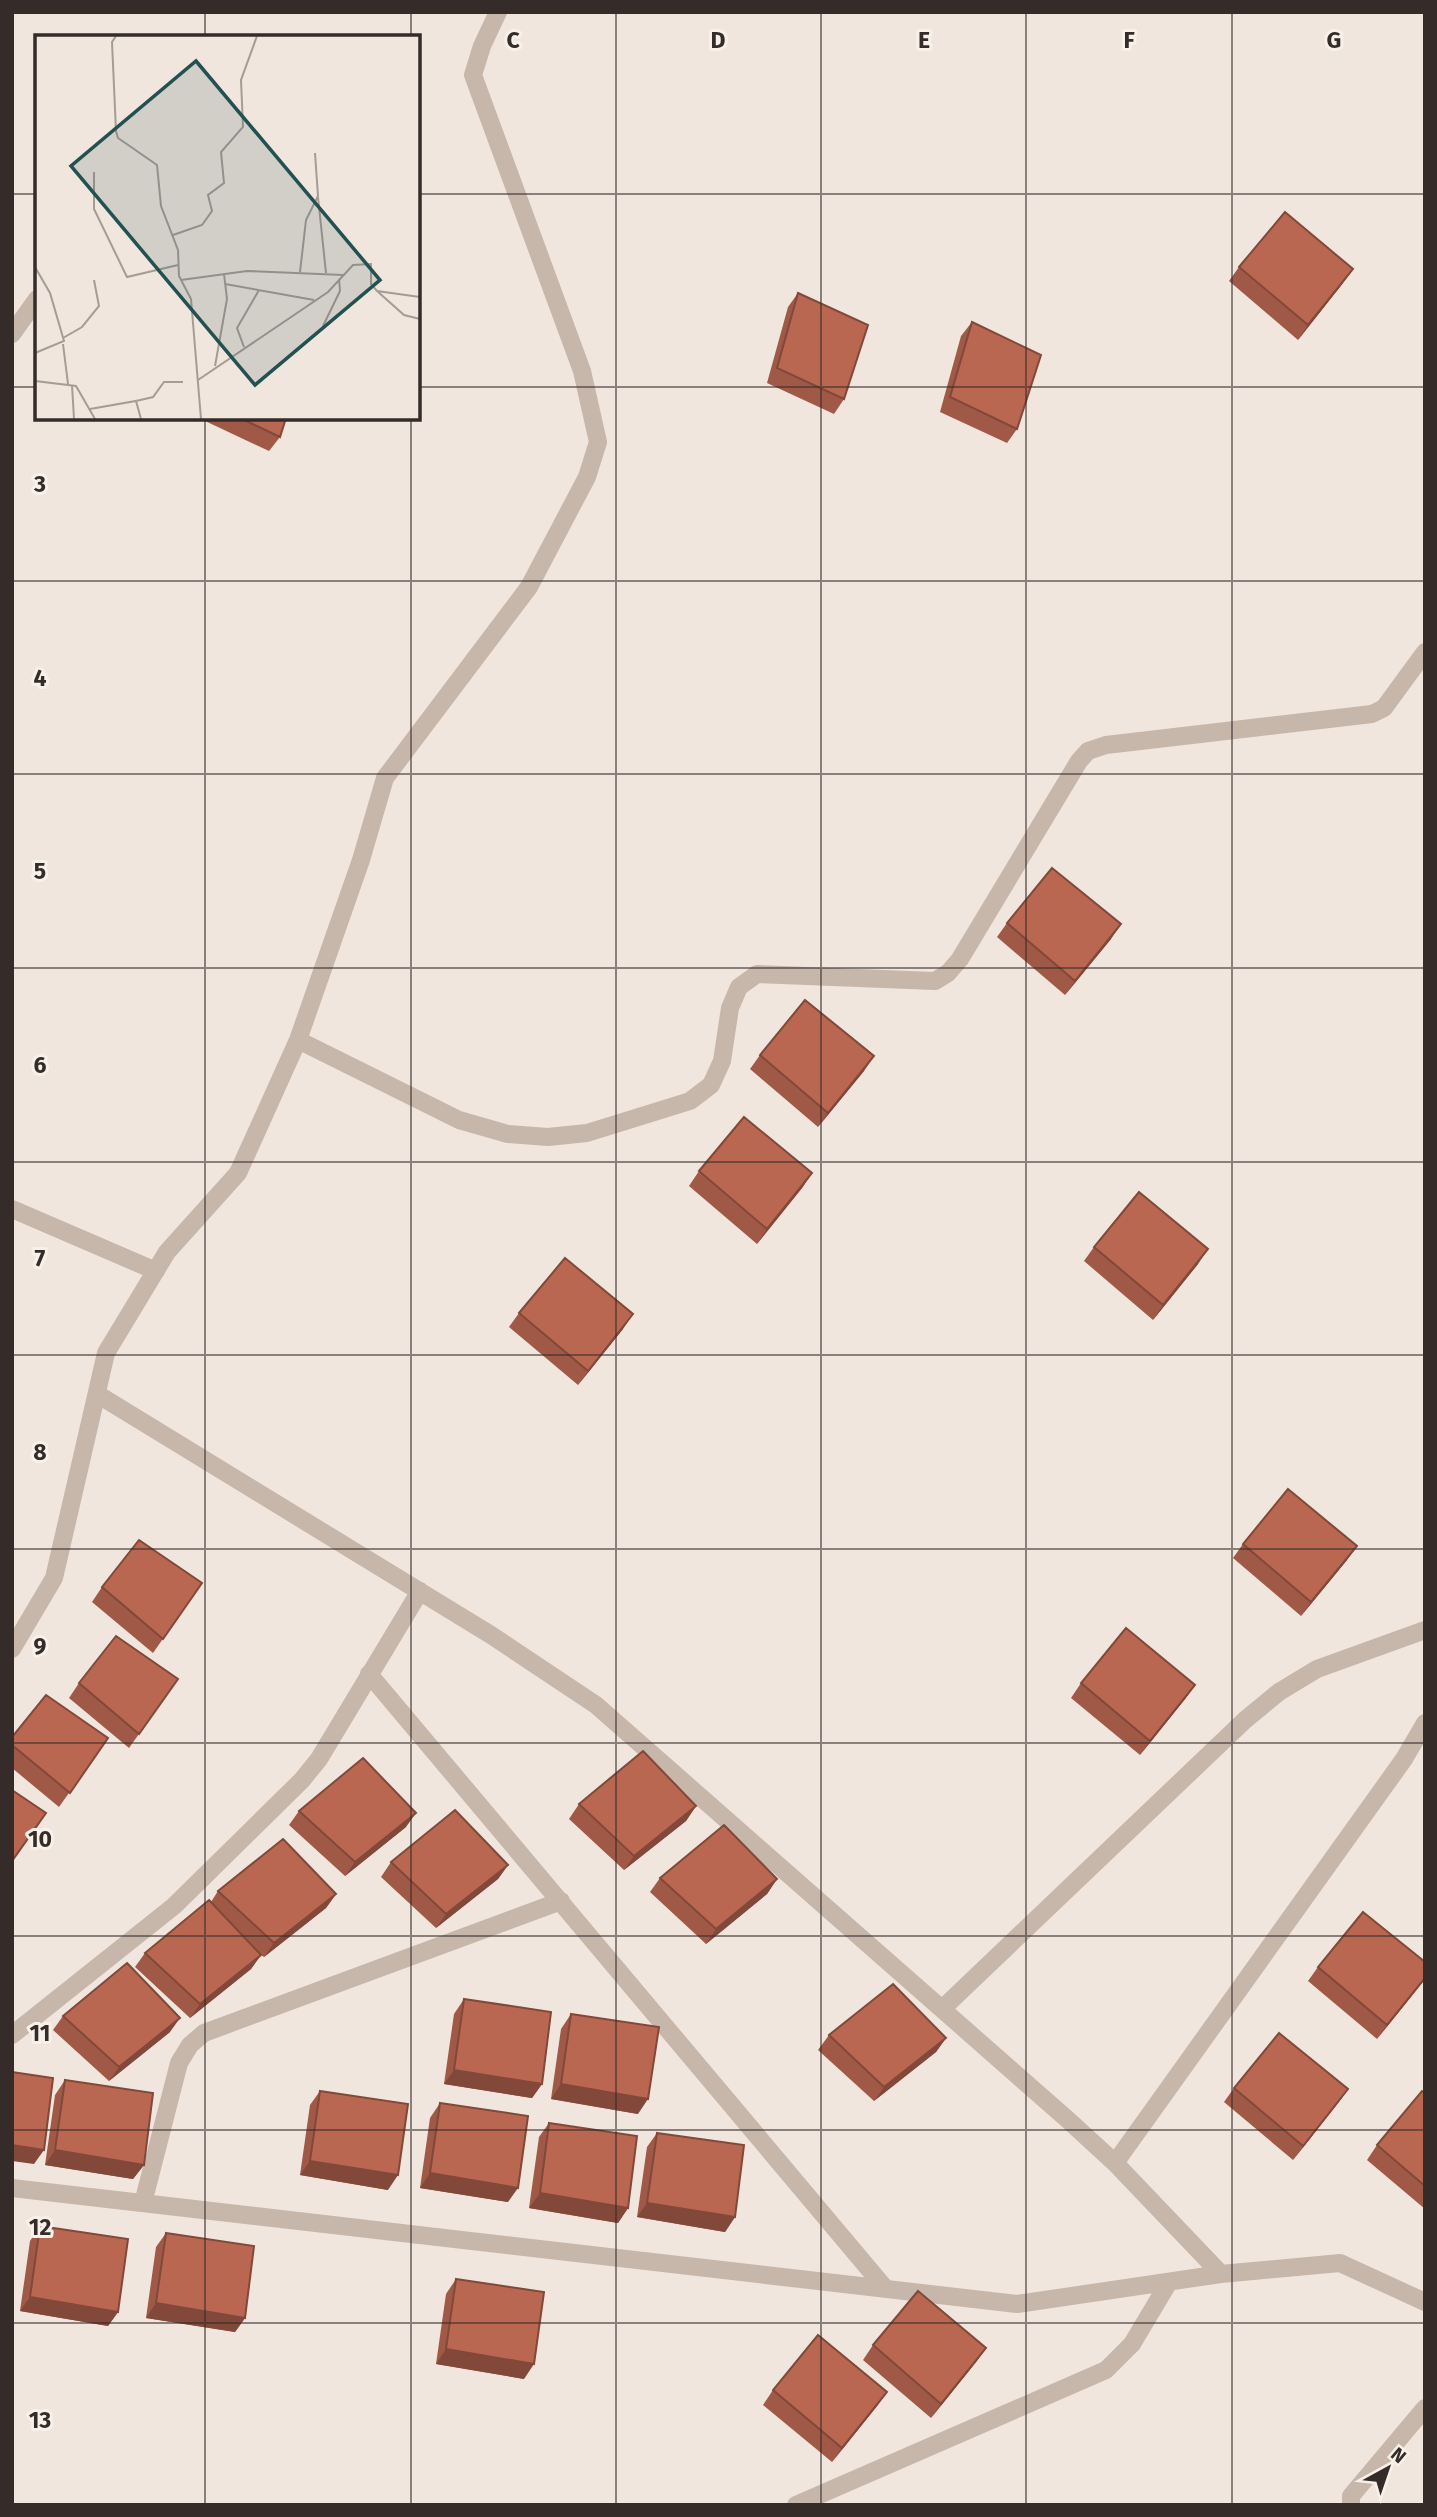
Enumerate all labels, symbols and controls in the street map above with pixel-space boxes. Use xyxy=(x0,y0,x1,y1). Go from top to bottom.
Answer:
text: C xyxy=(506,26,520,54)
text: D xyxy=(711,26,726,54)
text: E xyxy=(918,26,930,54)
text: F xyxy=(1123,26,1135,54)
text: G xyxy=(1327,26,1341,54)
inset map xyxy=(35,35,420,420)
text: 3 xyxy=(33,470,46,498)
text: 4 xyxy=(34,664,47,692)
text: 5 xyxy=(34,857,46,885)
text: 6 xyxy=(34,1051,47,1079)
text: 7 xyxy=(35,1244,46,1272)
text: 8 xyxy=(33,1438,47,1466)
text: 9 xyxy=(34,1632,47,1660)
text: 10 xyxy=(28,1825,52,1853)
text: 11 xyxy=(30,2019,50,2047)
text: 12 xyxy=(29,2213,51,2241)
text: 13 xyxy=(29,2406,51,2434)
north arrow xyxy=(1353,2433,1423,2503)
text: N xyxy=(1386,2442,1411,2468)

